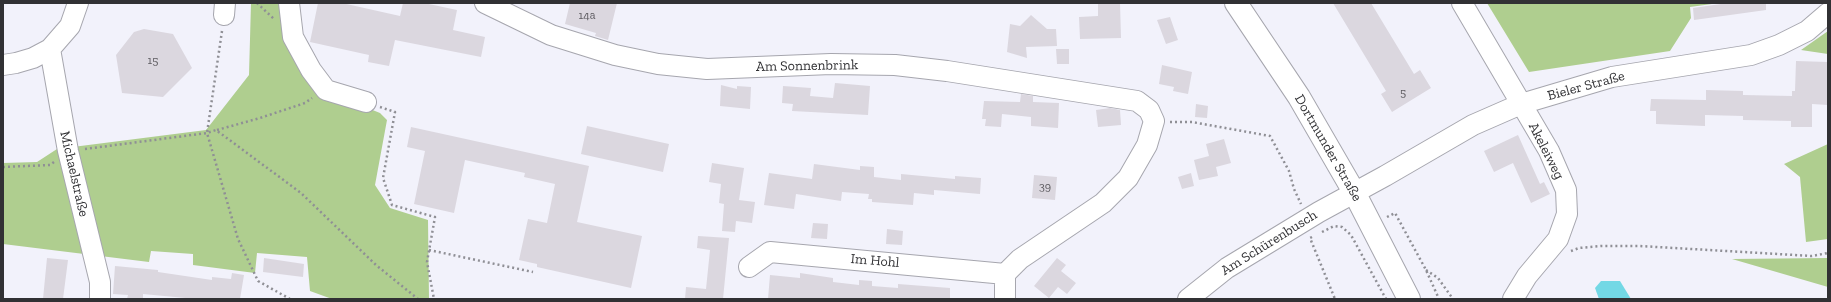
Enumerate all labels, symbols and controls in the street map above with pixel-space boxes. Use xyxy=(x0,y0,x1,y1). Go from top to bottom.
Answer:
house number: 14a xyxy=(579,9,595,23)
house number: 15 xyxy=(148,54,158,68)
street label: Am Sonnenbrink xyxy=(756,57,858,75)
street label: Bieler Straße xyxy=(1546,68,1626,104)
house number: 5 xyxy=(1400,86,1406,100)
street label: Dortmunder Straße xyxy=(1291,92,1365,204)
street label: Akeleiweg xyxy=(1525,120,1567,182)
street label: Michaelstraße xyxy=(56,130,92,218)
house number: 39 xyxy=(1039,180,1051,194)
street label: Am Schürenbusch xyxy=(1218,207,1320,279)
street label: Im Hohl xyxy=(850,251,900,271)

